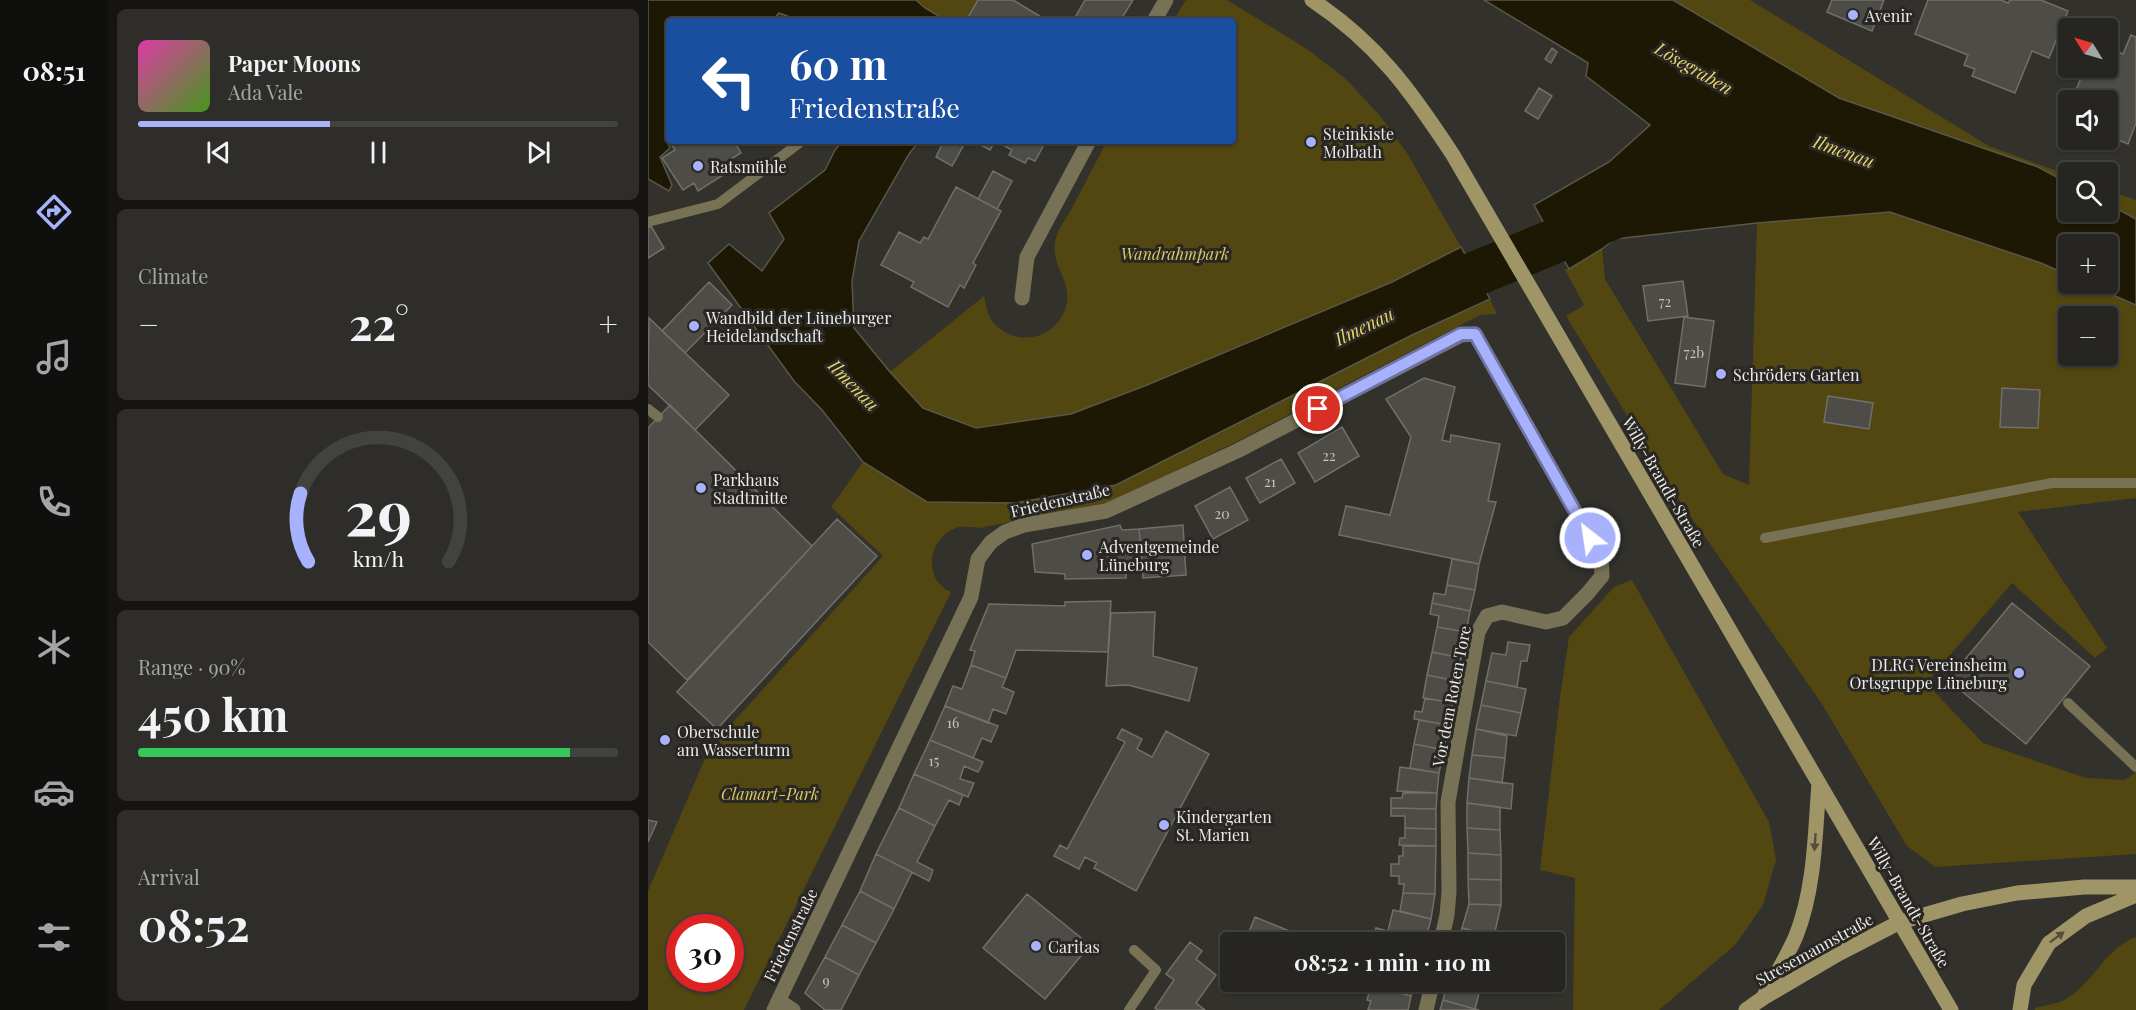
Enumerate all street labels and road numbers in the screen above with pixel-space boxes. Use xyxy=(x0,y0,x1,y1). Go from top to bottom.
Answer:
street label: Willy-Brandt-Straße xyxy=(1617,412,1710,551)
street label: Friedenstraße xyxy=(1008,478,1112,522)
street label: Vor dem Roten Tore xyxy=(1427,624,1475,769)
street label: Willy-Brandt-Straße xyxy=(1862,832,1955,971)
street label: Friedenstraße xyxy=(758,885,822,985)
street label: Stresemannstraße xyxy=(1752,908,1876,990)

